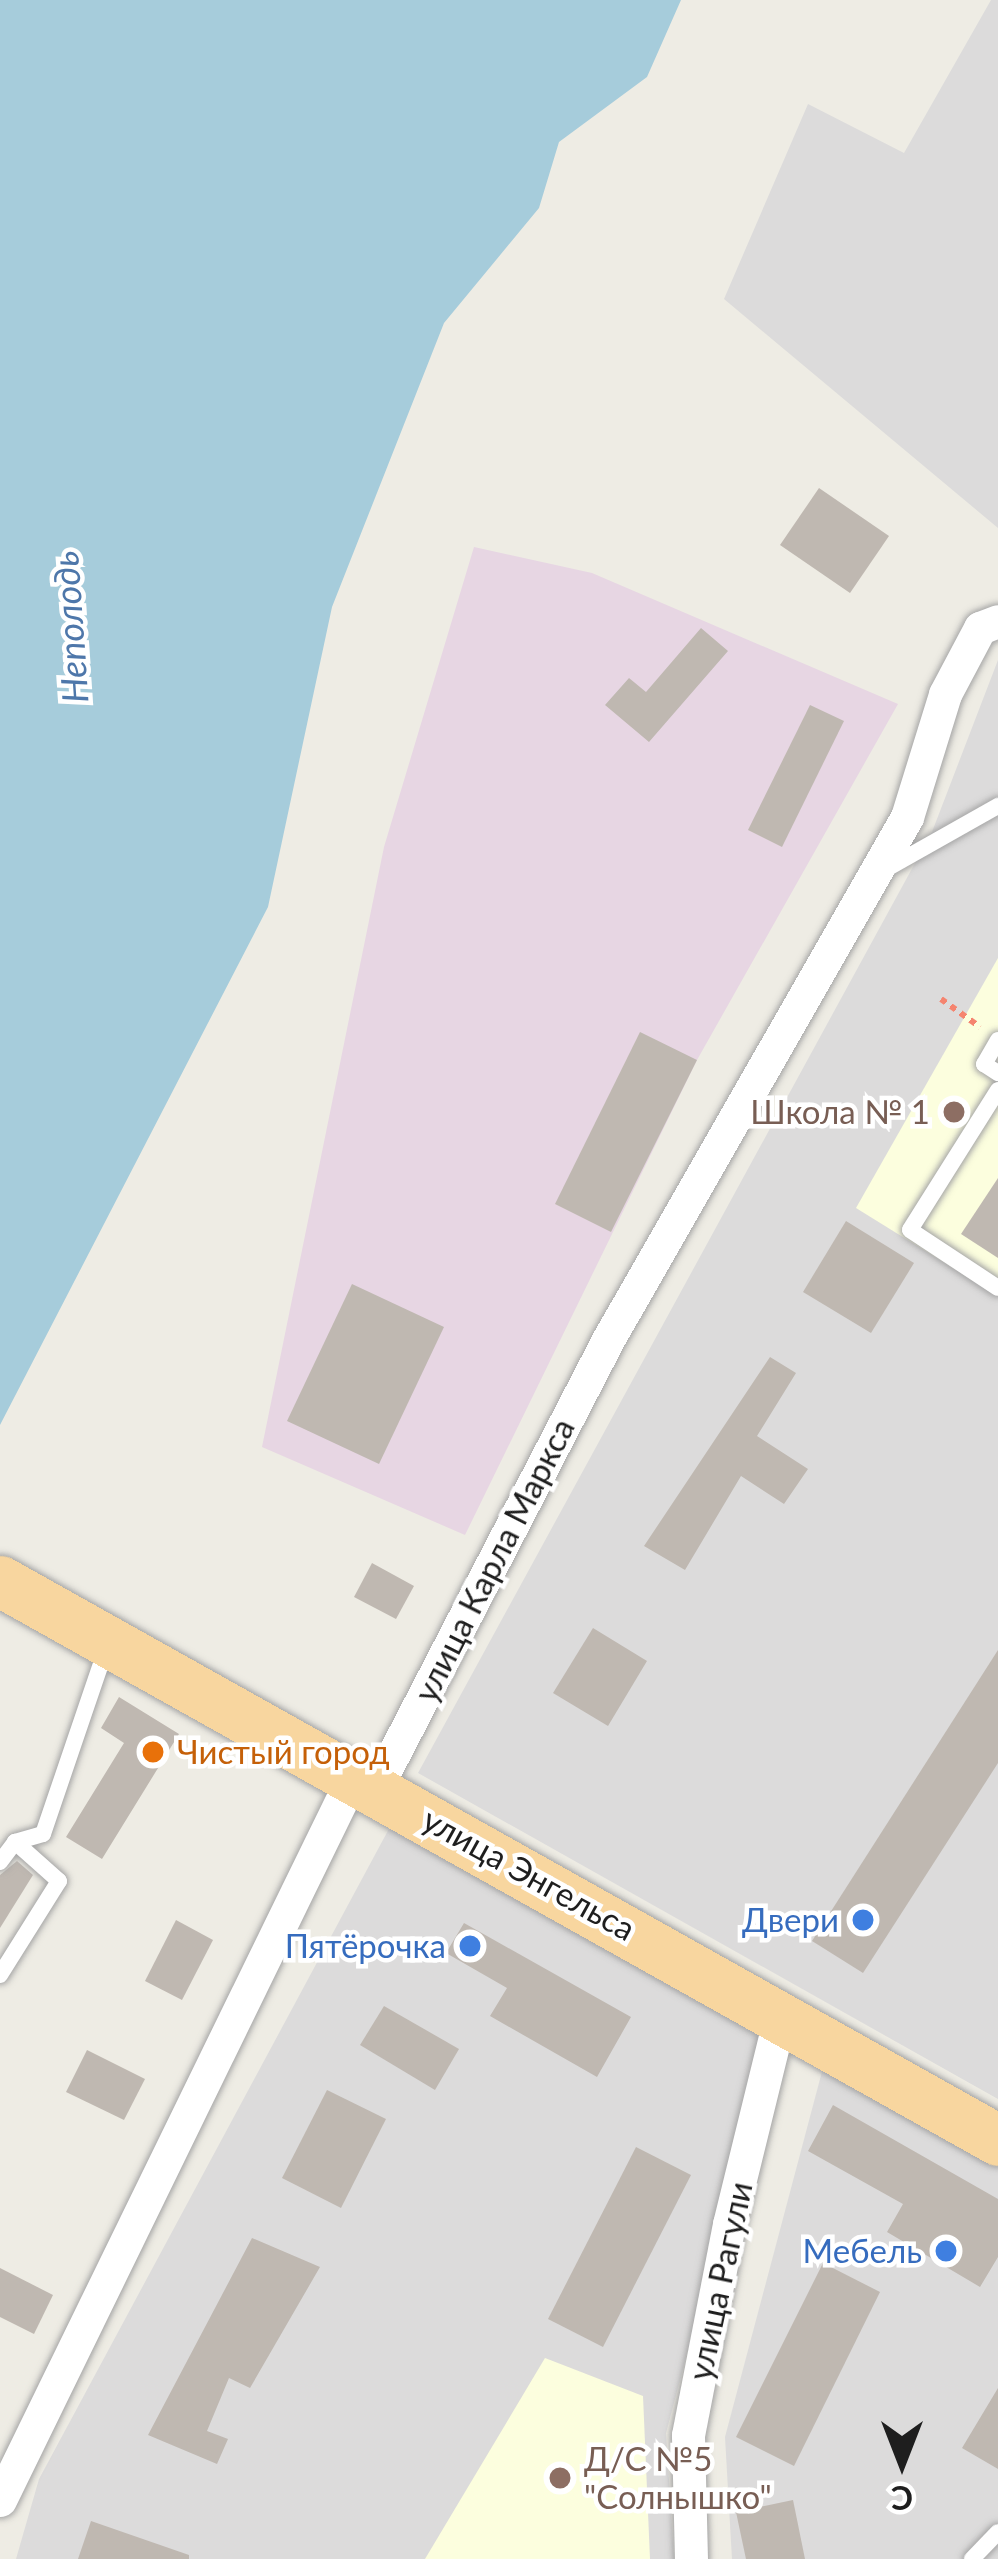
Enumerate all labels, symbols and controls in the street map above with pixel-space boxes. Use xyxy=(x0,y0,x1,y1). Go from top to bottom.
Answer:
water label: Неполодь xyxy=(43,549,97,705)
place label: Школа № 1 xyxy=(750,1092,930,1132)
marker: Школа № 1 xyxy=(941,1099,967,1125)
street label: улица Карла Маркса xyxy=(405,1412,583,1708)
place label: Чистый город xyxy=(177,1732,390,1772)
marker: Чистый город xyxy=(140,1739,166,1765)
street label: улица Энгельса xyxy=(416,1799,642,1949)
place label: Двери xyxy=(742,1900,839,1940)
marker: Двери xyxy=(850,1907,876,1933)
place label: Пятёрочка xyxy=(285,1926,446,1966)
marker: Пятёрочка xyxy=(457,1933,483,1959)
street label: улица Рагули xyxy=(680,2178,760,2384)
place label: Мебель xyxy=(803,2231,922,2271)
marker: Мебель xyxy=(933,2238,959,2264)
north arrow xyxy=(842,2403,962,2523)
place label: Д/С №5 "Солнышко" xyxy=(584,2439,772,2517)
marker: Д/С №5 "Солнышко" xyxy=(547,2465,573,2491)
text: С xyxy=(891,2479,913,2519)

